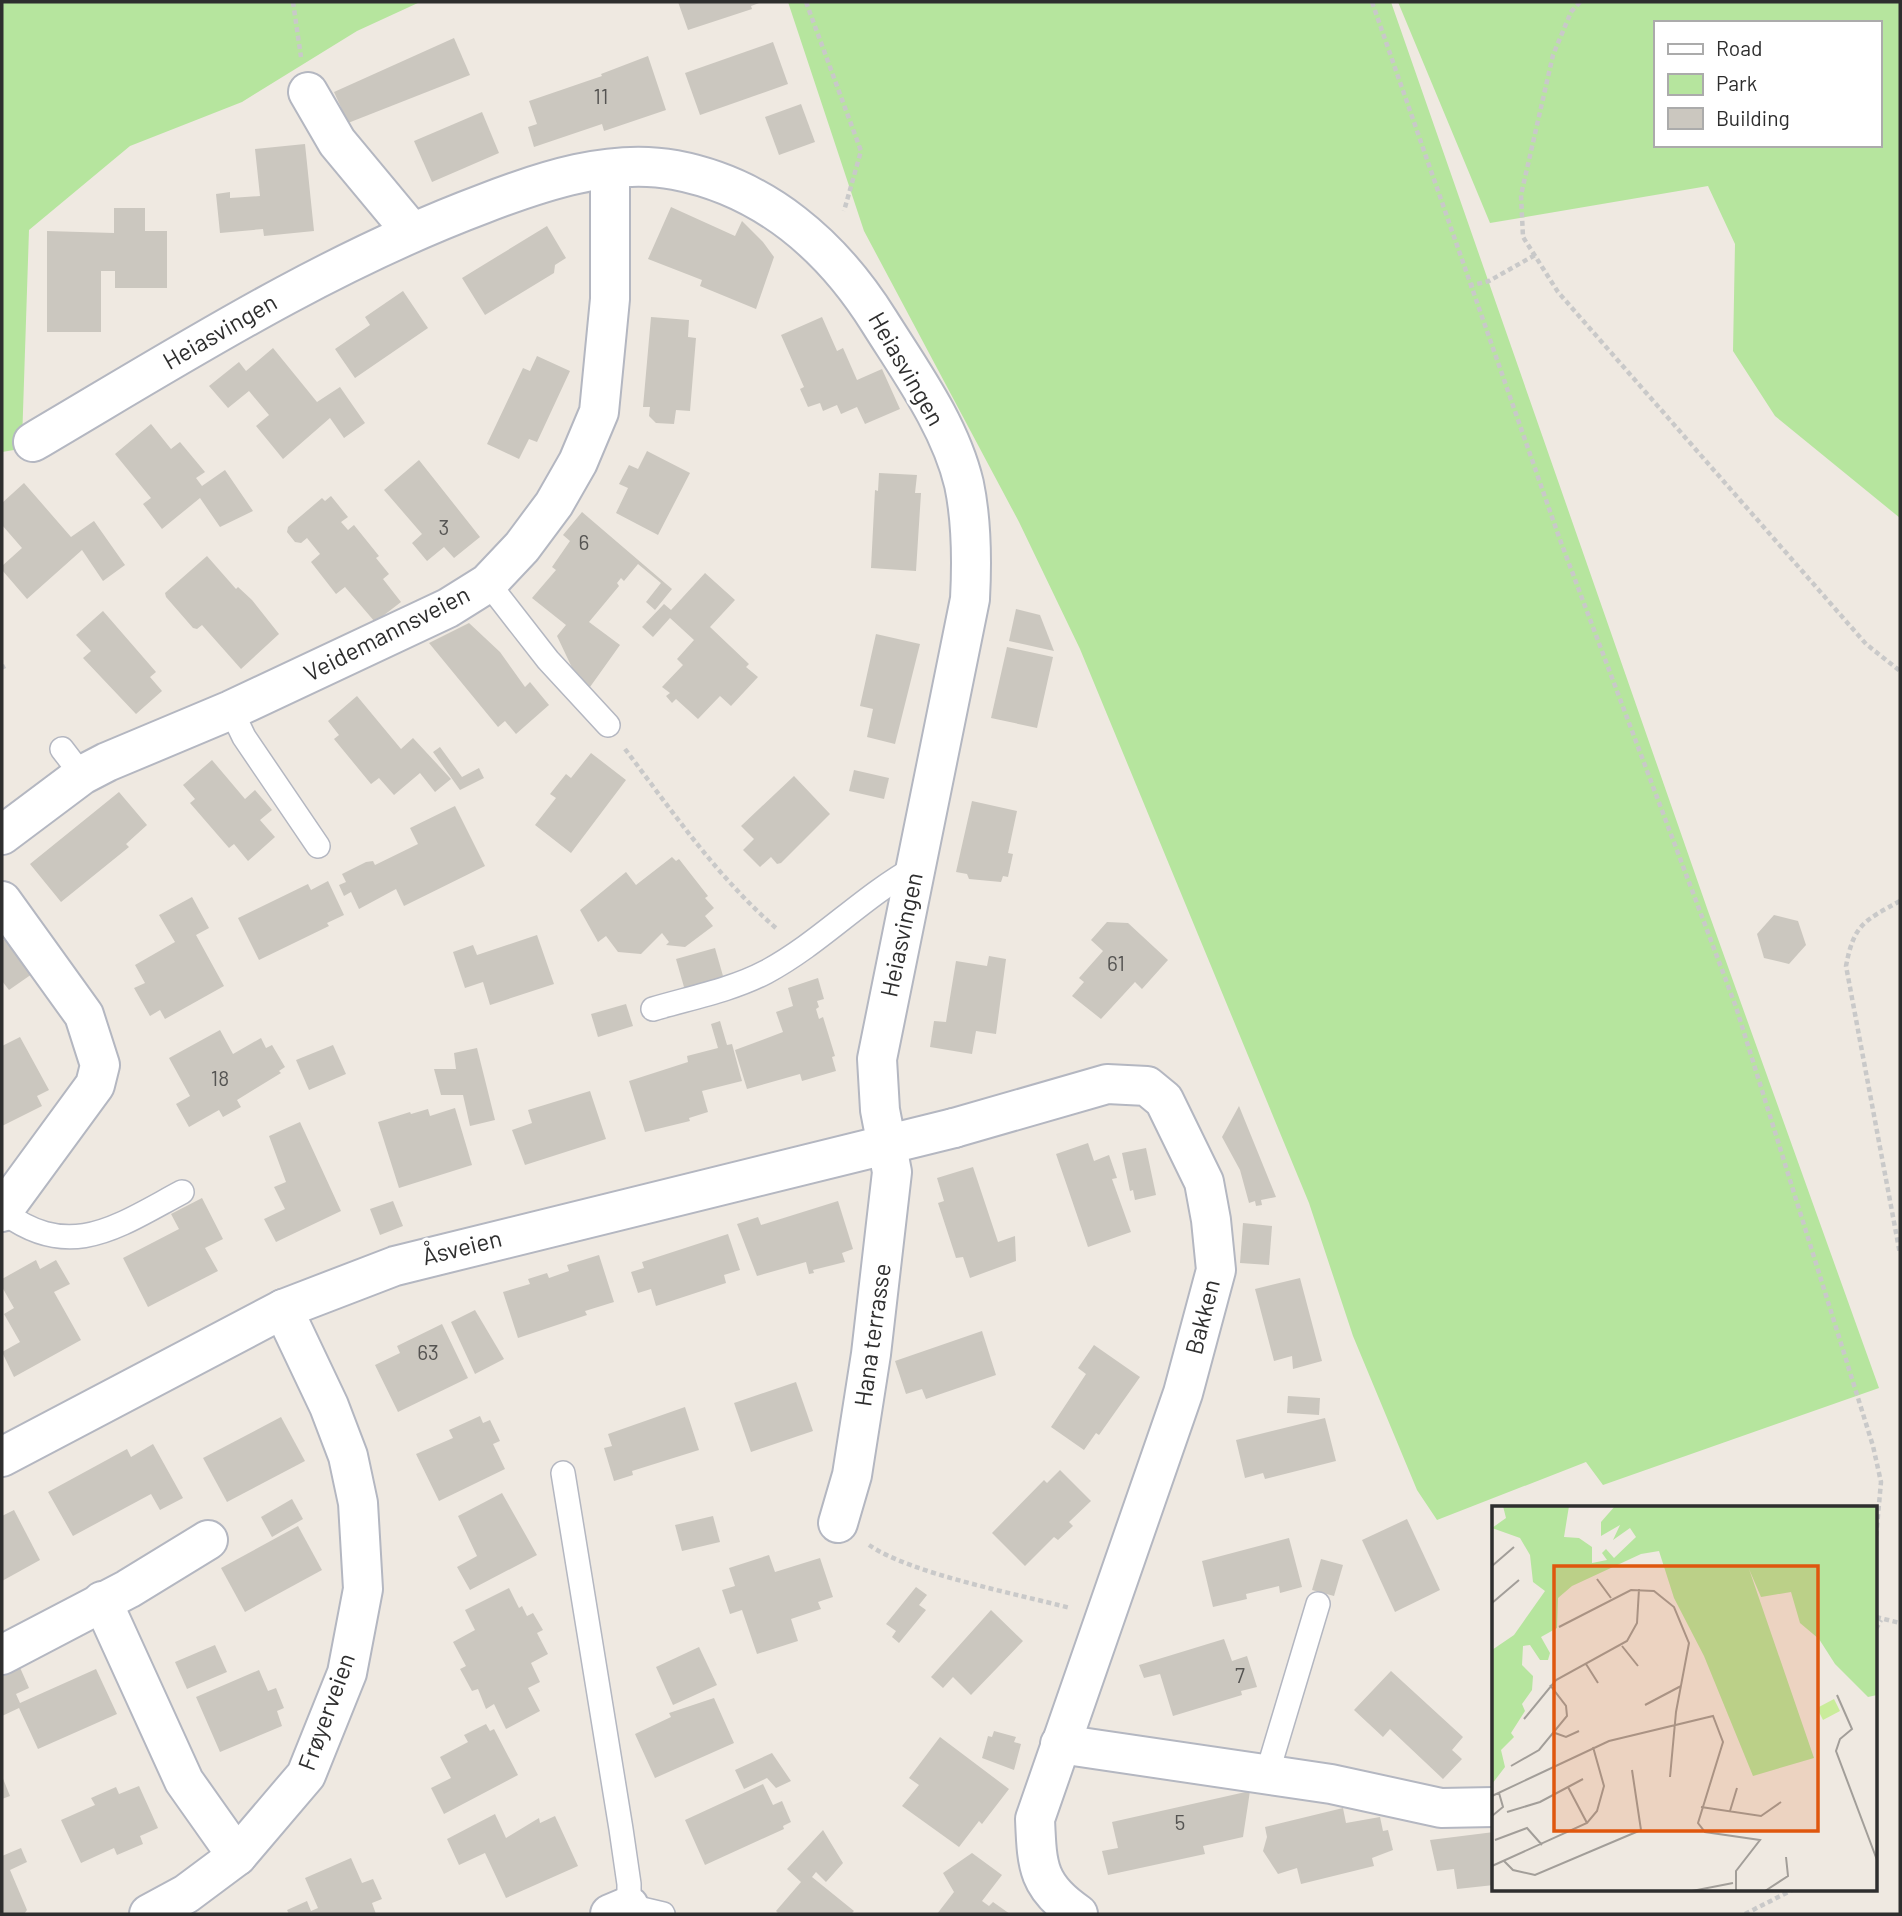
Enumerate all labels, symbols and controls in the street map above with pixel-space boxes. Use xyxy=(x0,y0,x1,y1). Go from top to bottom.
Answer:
legend xyxy=(1654,21,1881,147)
text: Road xyxy=(1716,35,1762,60)
text: Park xyxy=(1716,70,1757,95)
house number: 11 xyxy=(594,83,608,108)
text: Building xyxy=(1716,105,1790,130)
street label: Heiasvingen xyxy=(157,286,281,375)
street label: Heiasvingen xyxy=(863,306,952,430)
house number: 3 xyxy=(439,514,449,539)
house number: 6 xyxy=(579,529,589,554)
street label: Veidemannsveien xyxy=(299,578,474,687)
street label: Heiasvingen xyxy=(873,870,928,1000)
house number: 61 xyxy=(1107,950,1125,975)
house number: 18 xyxy=(211,1065,229,1090)
street label: Åsveien xyxy=(419,1223,504,1270)
street label: Hana terrasse xyxy=(847,1261,896,1408)
street label: Bakken xyxy=(1178,1276,1225,1357)
house number: 63 xyxy=(417,1339,439,1364)
inset map xyxy=(1492,1506,1878,1892)
street label: Frøyerveien xyxy=(291,1649,360,1774)
house number: 7 xyxy=(1235,1662,1245,1687)
house number: 5 xyxy=(1175,1809,1185,1834)

